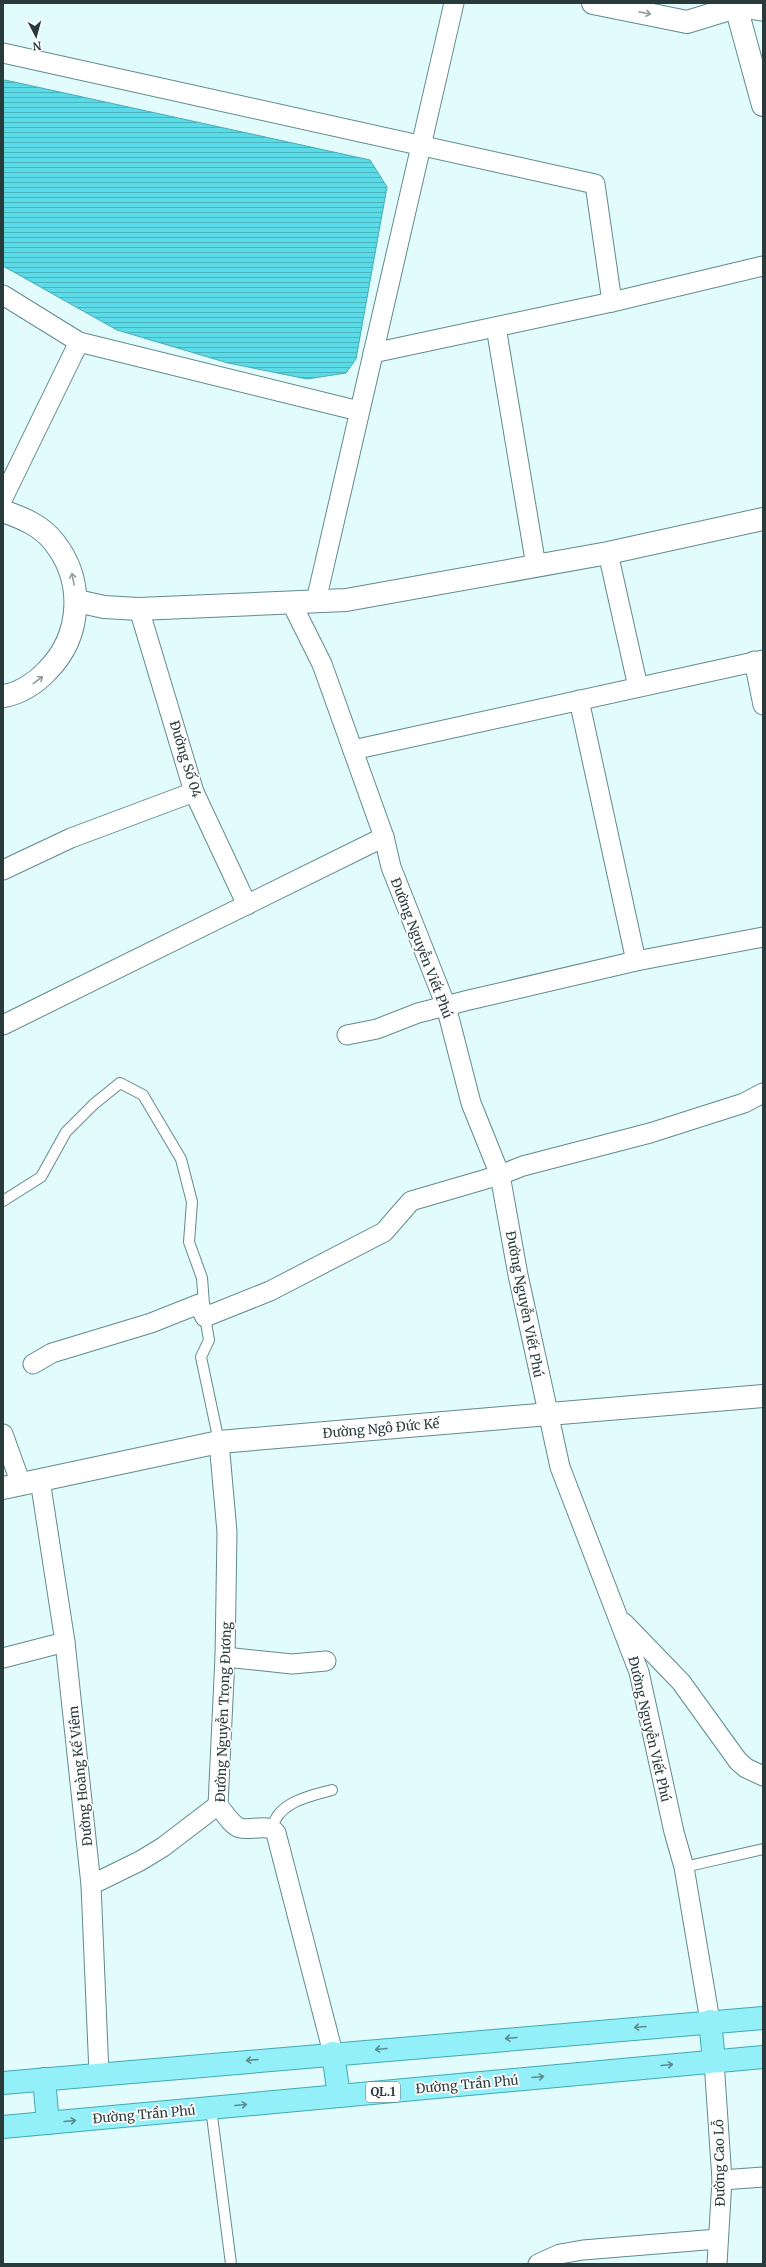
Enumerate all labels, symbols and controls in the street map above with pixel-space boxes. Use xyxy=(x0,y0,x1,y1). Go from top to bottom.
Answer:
one-way arrow xyxy=(638,10,651,18)
north arrow xyxy=(16,16,56,56)
text: N xyxy=(32,39,42,53)
one-way arrow xyxy=(68,573,76,586)
one-way arrow xyxy=(32,675,43,684)
street label: Đường Số 04 xyxy=(166,718,205,800)
street label: Đường Nguyễn Viết Phú xyxy=(387,875,457,1021)
street label: Đường Nguyễn Viết Phú xyxy=(502,1229,548,1379)
street label: Đường Ngô Đức Kế xyxy=(322,1415,441,1442)
street label: Đường Nguyễn Trọng Đương xyxy=(211,1621,235,1803)
street label: Đường Nguyễn Viết Phú xyxy=(624,1654,676,1804)
street label: Đường Hoàng Kế Viêm xyxy=(65,1705,96,1847)
one-way arrow xyxy=(634,2024,647,2031)
one-way arrow xyxy=(505,2035,518,2042)
one-way arrow xyxy=(375,2045,388,2053)
one-way arrow xyxy=(246,2057,259,2064)
one-way arrow xyxy=(660,2062,673,2069)
street label: Đường Trần Phú xyxy=(415,2072,519,2097)
one-way arrow xyxy=(531,2074,544,2081)
road number: QL.1 xyxy=(366,2082,400,2102)
one-way arrow xyxy=(234,2101,247,2109)
street label: Đường Trần Phú xyxy=(92,2102,196,2127)
one-way arrow xyxy=(63,2117,76,2124)
street label: Đường Cao Lỗ xyxy=(709,2119,729,2207)

